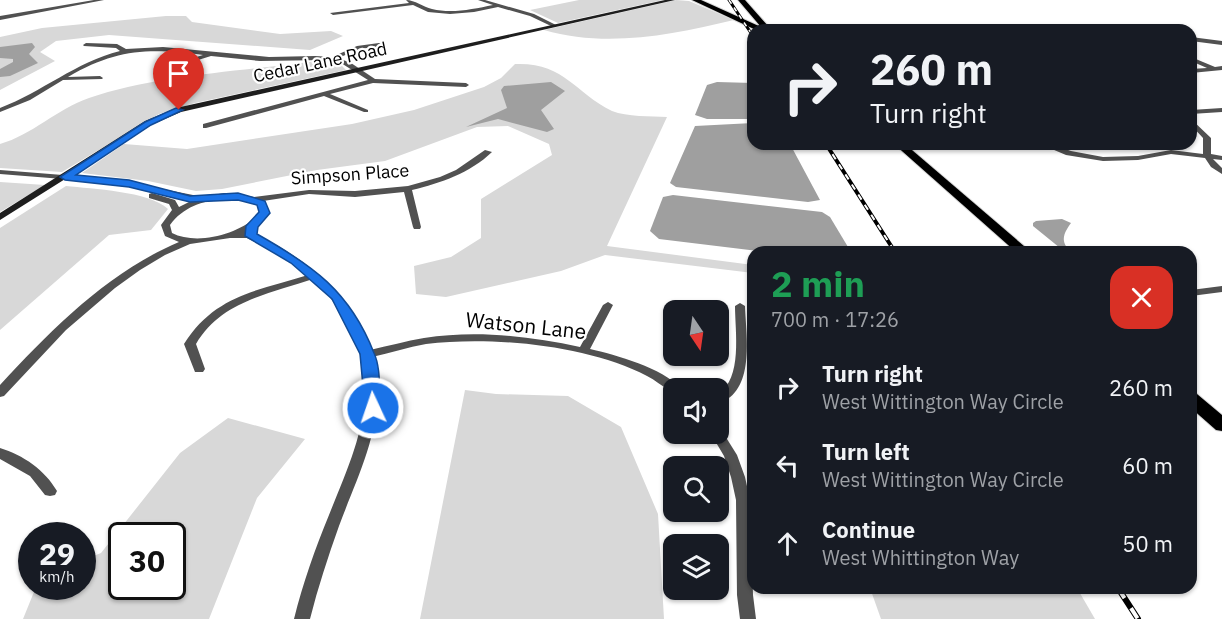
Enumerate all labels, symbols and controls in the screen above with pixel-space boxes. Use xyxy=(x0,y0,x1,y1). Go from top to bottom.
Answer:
street label: Cedar Lane Road xyxy=(251,37,389,87)
text: 260 m xyxy=(870,42,993,97)
pin xyxy=(153,48,204,110)
icon: right xyxy=(771,48,849,126)
icon: arrive xyxy=(162,57,195,90)
text: Turn right xyxy=(870,95,987,130)
street label: Simpson Place xyxy=(290,158,410,190)
text: 2 min xyxy=(771,260,865,307)
button: close xyxy=(1110,266,1173,329)
north arrow xyxy=(663,300,729,366)
map controls xyxy=(663,300,729,600)
street label: Watson Lane xyxy=(464,305,588,345)
text: 700 m · 17:26 xyxy=(771,306,899,333)
text: Turn right xyxy=(822,359,923,388)
icon: right xyxy=(771,371,804,404)
text: 260 m xyxy=(1109,373,1173,402)
position arrow xyxy=(341,376,405,440)
button: sound xyxy=(663,378,729,444)
text: West Wittington Way Circle xyxy=(822,388,1064,415)
text: Turn left xyxy=(822,437,910,466)
icon: left xyxy=(771,449,804,482)
text: 60 m xyxy=(1122,451,1173,480)
button: search xyxy=(663,456,729,522)
text: West Wittington Way Circle xyxy=(822,466,1064,493)
text: Continue xyxy=(822,515,915,544)
speed limit sign: 30 xyxy=(108,522,186,600)
icon: ahead xyxy=(771,527,804,560)
text: 50 m xyxy=(1122,529,1173,558)
text: 29 xyxy=(39,534,75,573)
button: layers xyxy=(663,534,729,600)
text: West Whittington Way xyxy=(822,544,1019,571)
text: km/h xyxy=(39,567,75,586)

